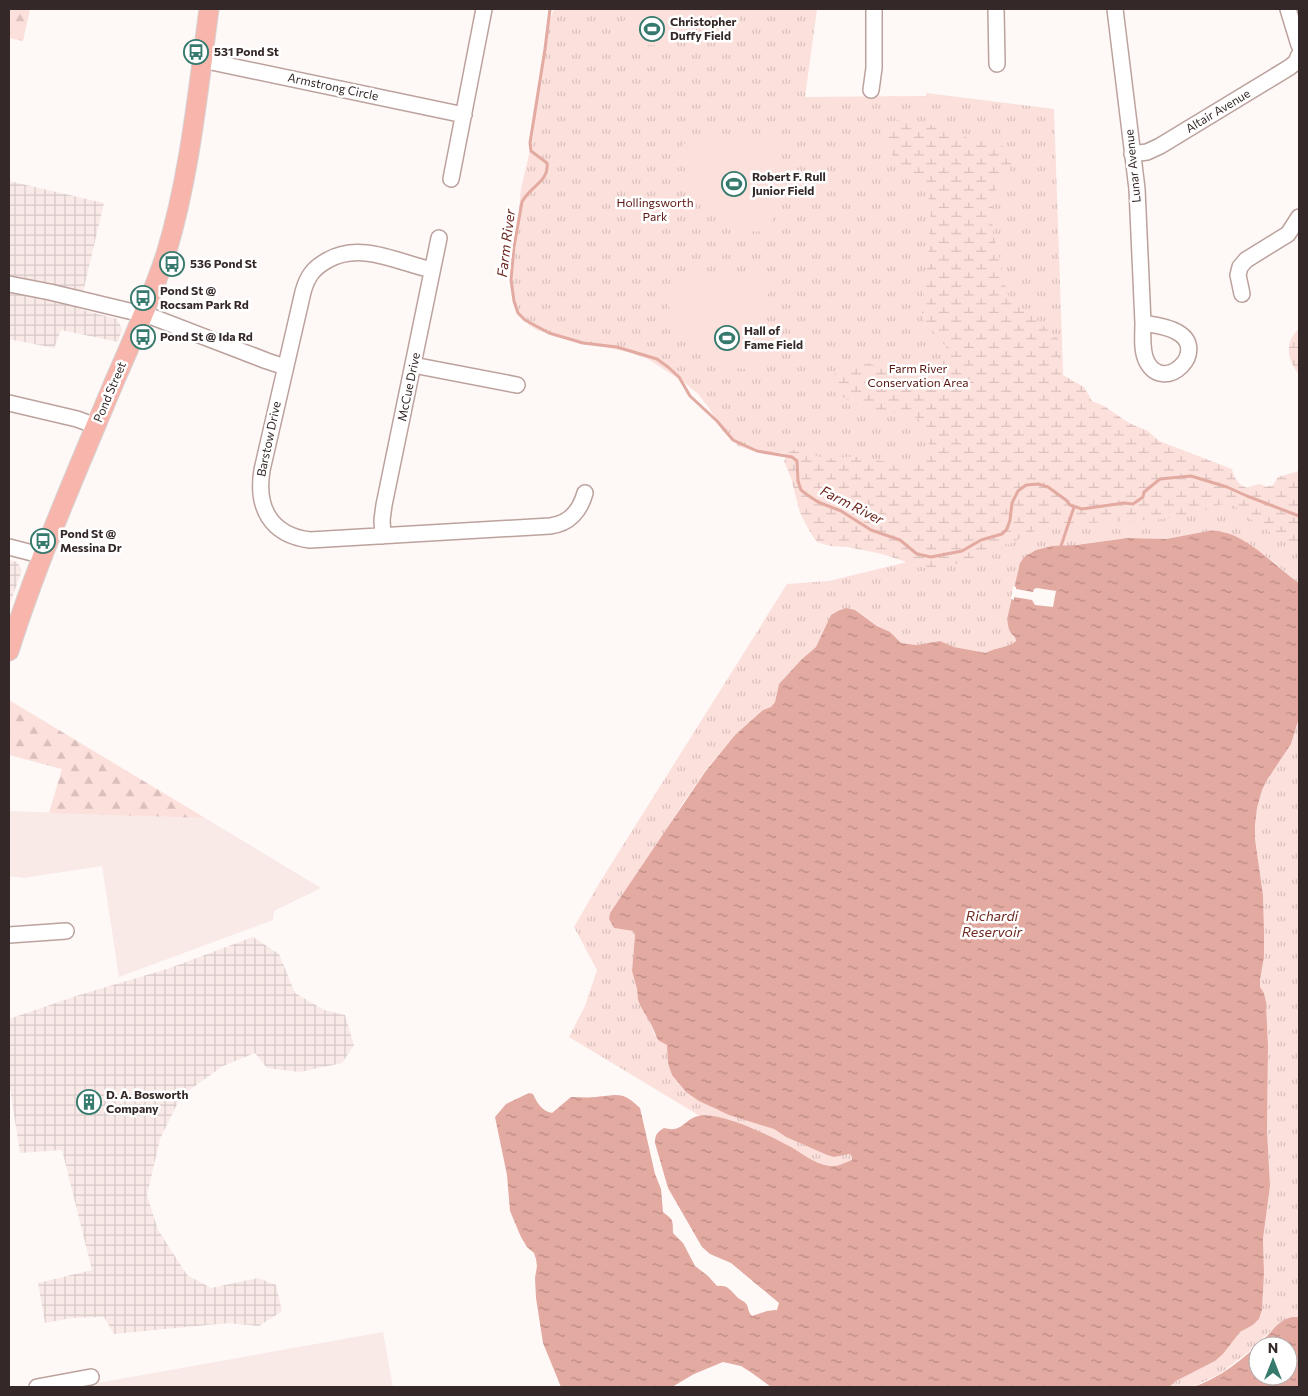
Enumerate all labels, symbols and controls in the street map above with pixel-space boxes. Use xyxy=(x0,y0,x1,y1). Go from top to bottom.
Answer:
place label: Christopher Duffy Field xyxy=(670,14,737,42)
sports icon: Christopher Duffy Field xyxy=(639,16,665,42)
bus stop icon: 531 Pond St xyxy=(183,39,209,65)
place label: 531 Pond St xyxy=(214,44,279,58)
street label: Armstrong Circle xyxy=(286,70,380,102)
street label: Altair Avenue xyxy=(1183,85,1252,135)
street label: Lunar Avenue xyxy=(1121,129,1143,204)
place label: Robert F. Rull Junior Field xyxy=(752,169,826,198)
sports icon: Robert F. Rull Junior Field xyxy=(721,171,747,197)
park label: Hollingsworth Park xyxy=(616,195,694,223)
water label: Farm River xyxy=(493,207,518,278)
bus stop icon: 536 Pond St xyxy=(159,251,185,277)
place label: 536 Pond St xyxy=(190,256,257,270)
place label: Pond St @ Rocsam Park Rd xyxy=(160,283,249,311)
bus stop icon: Pond St @ Rocsam Park Rd xyxy=(130,285,156,311)
place label: Hall of Fame Field xyxy=(744,323,803,351)
bus stop icon: Pond St @ Ida Rd xyxy=(130,324,156,350)
sports icon: Hall of Fame Field xyxy=(714,325,740,351)
place label: Pond St @ Ida Rd xyxy=(160,329,253,343)
street label: McCue Drive xyxy=(394,351,422,422)
street label: Pond Street xyxy=(90,359,128,424)
park label: Farm River Conservation Area xyxy=(868,361,968,389)
street label: Barstow Drive xyxy=(253,400,283,478)
water label: Farm River xyxy=(818,481,887,528)
place label: Pond St @ Messina Dr xyxy=(60,526,122,554)
bus stop icon: Pond St @ Messina Dr xyxy=(30,528,56,554)
water label: Richardi Reservoir xyxy=(962,907,1023,940)
place label: D. A. Bosworth Company xyxy=(106,1087,188,1115)
building icon: D. A. Bosworth Company xyxy=(76,1089,102,1115)
north arrow xyxy=(1248,1336,1298,1386)
text: N xyxy=(1268,1339,1278,1356)

